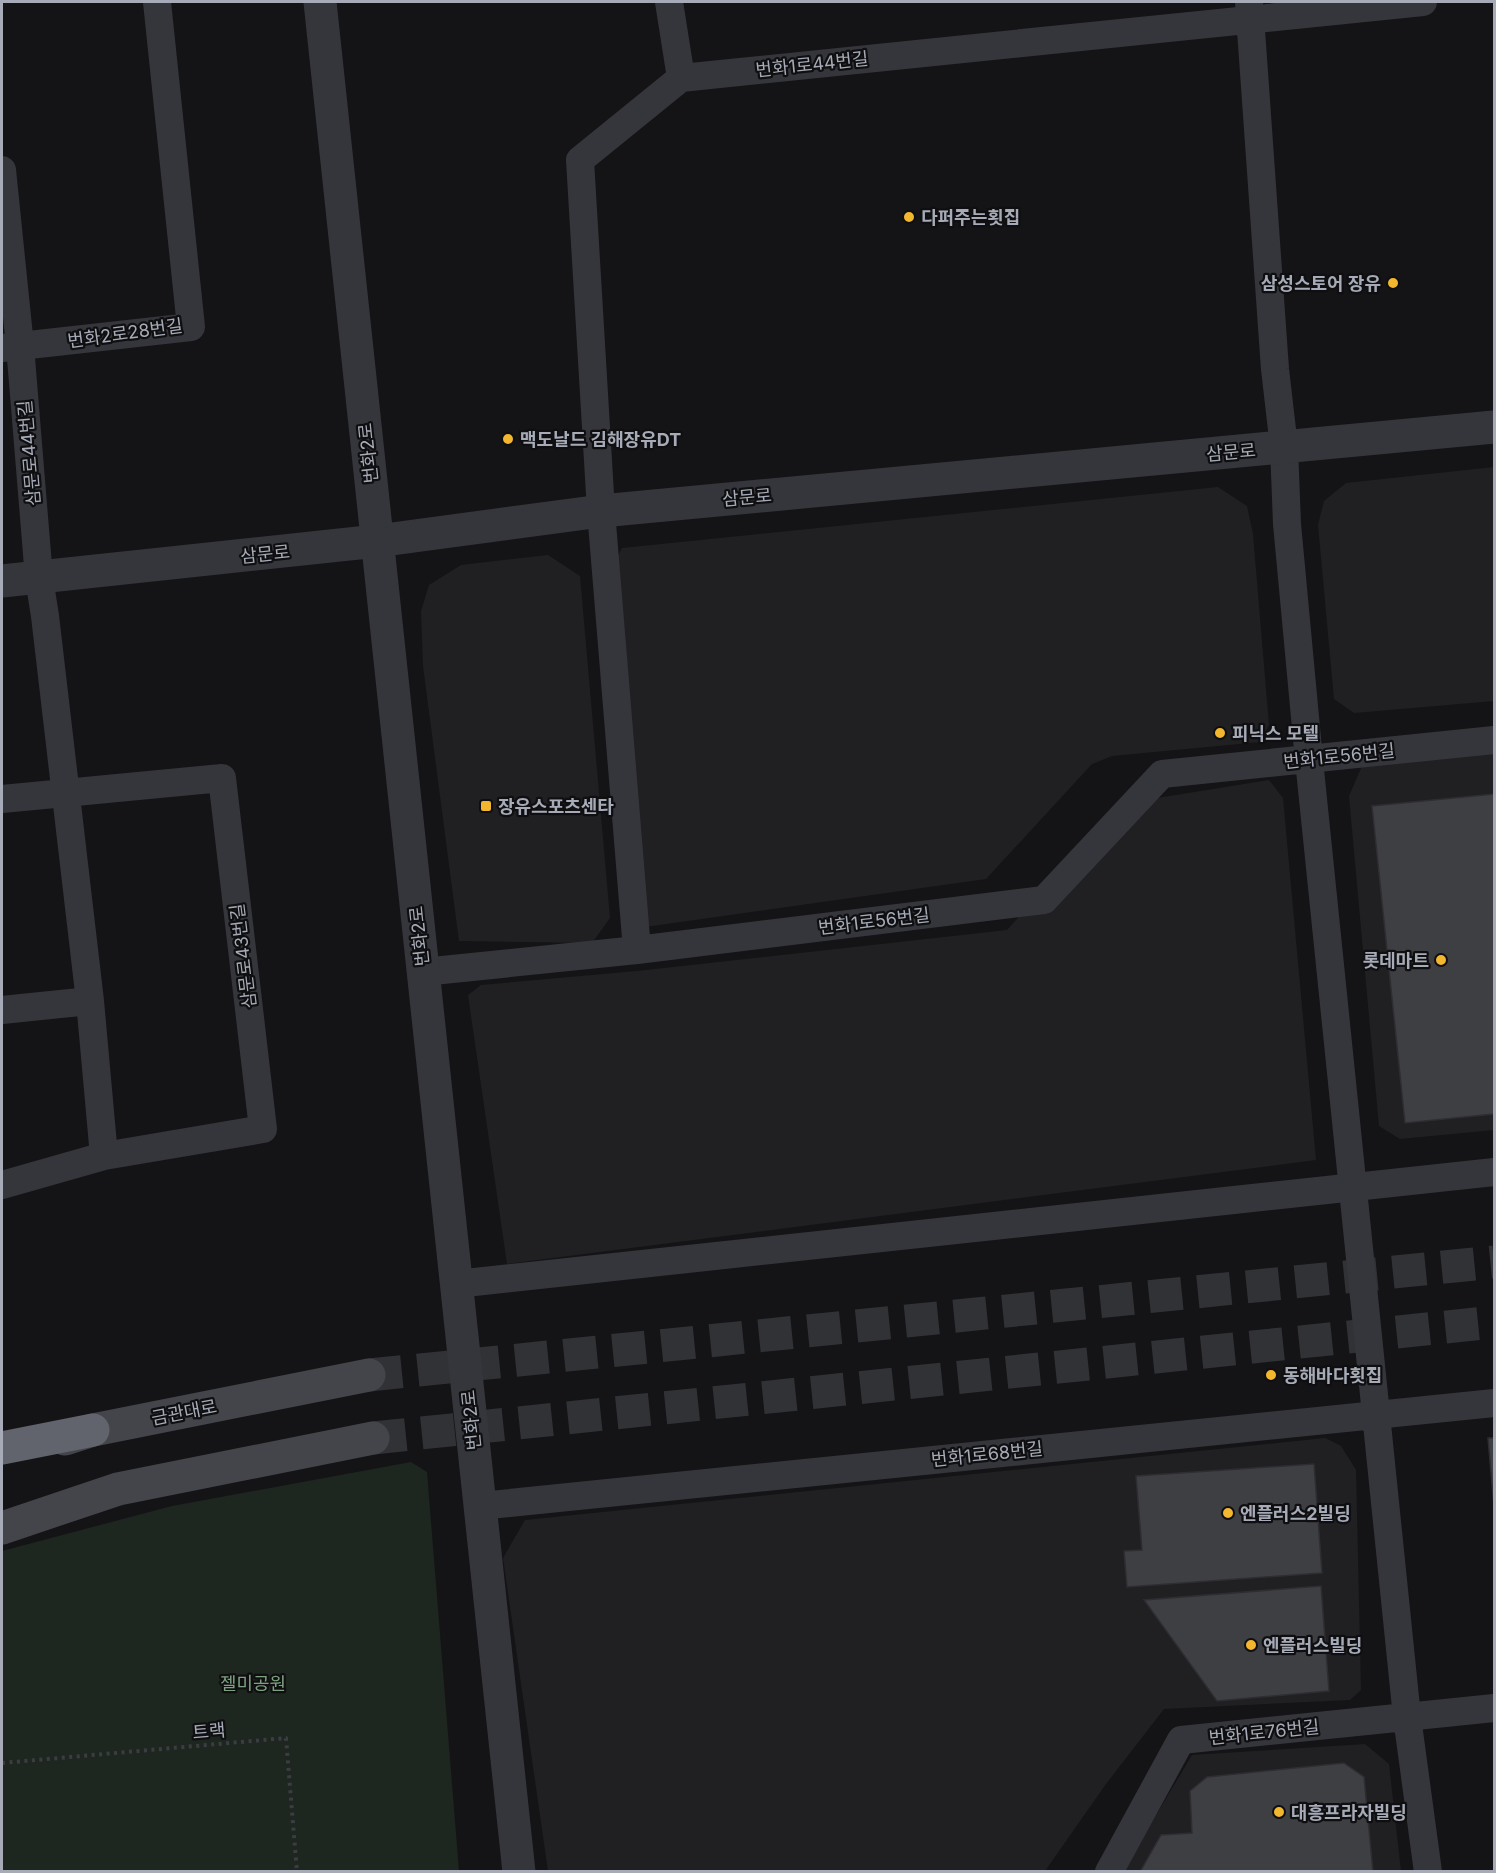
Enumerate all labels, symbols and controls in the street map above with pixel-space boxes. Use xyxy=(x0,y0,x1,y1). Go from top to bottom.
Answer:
street label: 번화1로44번길 xyxy=(755,48,869,80)
place label: 다퍼주는횟집 xyxy=(921,207,1020,228)
marker: 다퍼주는횟집 xyxy=(902,210,916,224)
place label: 삼성스토어 장유 xyxy=(1261,273,1381,294)
marker: 삼성스토어 장유 xyxy=(1386,276,1400,290)
street label: 번화2로28번길 xyxy=(66,315,184,351)
street label: 삼문로44번길 xyxy=(14,399,44,507)
street label: 번화2로 xyxy=(354,422,382,484)
place label: 맥도날드 김해장유DT xyxy=(520,429,681,450)
marker: 맥도날드 김해장유DT xyxy=(501,432,515,446)
street label: 삼문로 xyxy=(1205,439,1257,465)
street label: 삼문로 xyxy=(721,484,773,510)
street label: 삼문로 xyxy=(239,541,291,567)
place label: 피닉스 모텔 xyxy=(1232,723,1319,744)
marker: 피닉스 모텔 xyxy=(1213,726,1227,740)
street label: 번화1로56번길 xyxy=(1282,740,1396,772)
place label: 장유스포츠센타 xyxy=(498,796,614,817)
marker: 장유스포츠센타 xyxy=(479,799,493,813)
street label: 삼문로43번길 xyxy=(226,902,260,1010)
street label: 번화1로56번길 xyxy=(817,904,931,938)
street label: 번화2로 xyxy=(405,905,433,967)
place label: 롯데마트 xyxy=(1363,950,1429,971)
marker: 롯데마트 xyxy=(1434,953,1448,967)
place label: 동해바다횟집 xyxy=(1283,1365,1382,1386)
marker: 동해바다횟집 xyxy=(1264,1368,1278,1382)
street label: 번화2로 xyxy=(457,1389,485,1451)
street label: 금관대로 xyxy=(149,1395,219,1429)
street label: 번화1로68번길 xyxy=(930,1438,1044,1470)
place label: 엔플러스2빌딩 xyxy=(1240,1503,1351,1524)
marker: 엔플러스2빌딩 xyxy=(1221,1506,1235,1520)
place label: 엔플러스빌딩 xyxy=(1263,1635,1362,1656)
marker: 엔플러스빌딩 xyxy=(1244,1638,1258,1652)
park label: 젤미공원 xyxy=(220,1673,286,1694)
street label: 번화1로76번길 xyxy=(1208,1716,1320,1748)
street label: 트랙 xyxy=(192,1719,226,1743)
place label: 대흥프라자빌딩 xyxy=(1291,1802,1407,1823)
marker: 대흥프라자빌딩 xyxy=(1272,1805,1286,1819)

